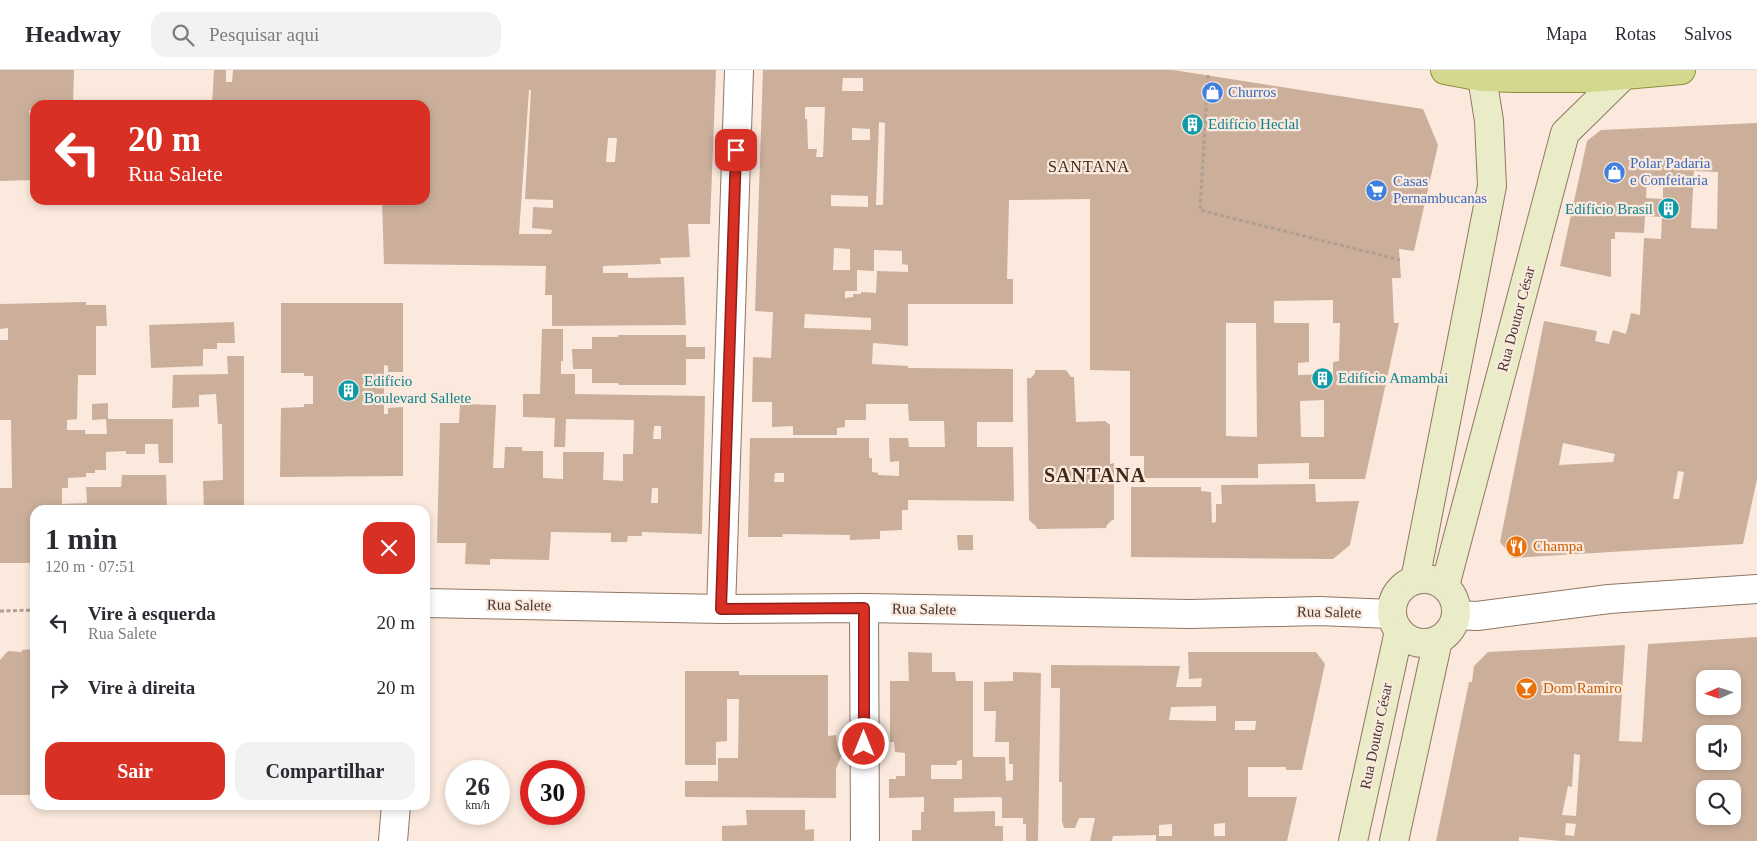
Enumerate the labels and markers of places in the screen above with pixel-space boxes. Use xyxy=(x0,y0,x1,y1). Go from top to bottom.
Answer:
shop icon: Churros xyxy=(1200,80,1224,104)
place label: Churros xyxy=(1228,84,1276,100)
building icon: Edifício Heclal xyxy=(1180,112,1204,136)
place label: Edifício Heclal xyxy=(1208,116,1299,132)
pin xyxy=(715,129,757,171)
place label: Polar Padaria e Confeitaria xyxy=(1630,155,1711,188)
shop icon: Polar Padaria e Confeitaria xyxy=(1602,160,1626,184)
place label: Casas Pernambucanas xyxy=(1393,173,1487,206)
supermarket icon: Casas Pernambucanas xyxy=(1365,178,1389,202)
building icon: Edifício Brasil xyxy=(1657,197,1681,221)
place label: Edifício Brasil xyxy=(1565,201,1653,217)
building icon: Edifício Amambai xyxy=(1310,366,1334,390)
place label: Edifício Amambai xyxy=(1338,370,1448,386)
place label: Edifício Boulevard Sallete xyxy=(364,373,471,406)
building icon: Edifício Boulevard Sallete xyxy=(336,378,360,402)
restaurant icon: Champa xyxy=(1505,534,1529,558)
place label: Champa xyxy=(1533,538,1583,554)
bar icon: Dom Ramiro xyxy=(1515,676,1539,700)
place label: Dom Ramiro xyxy=(1543,680,1622,696)

